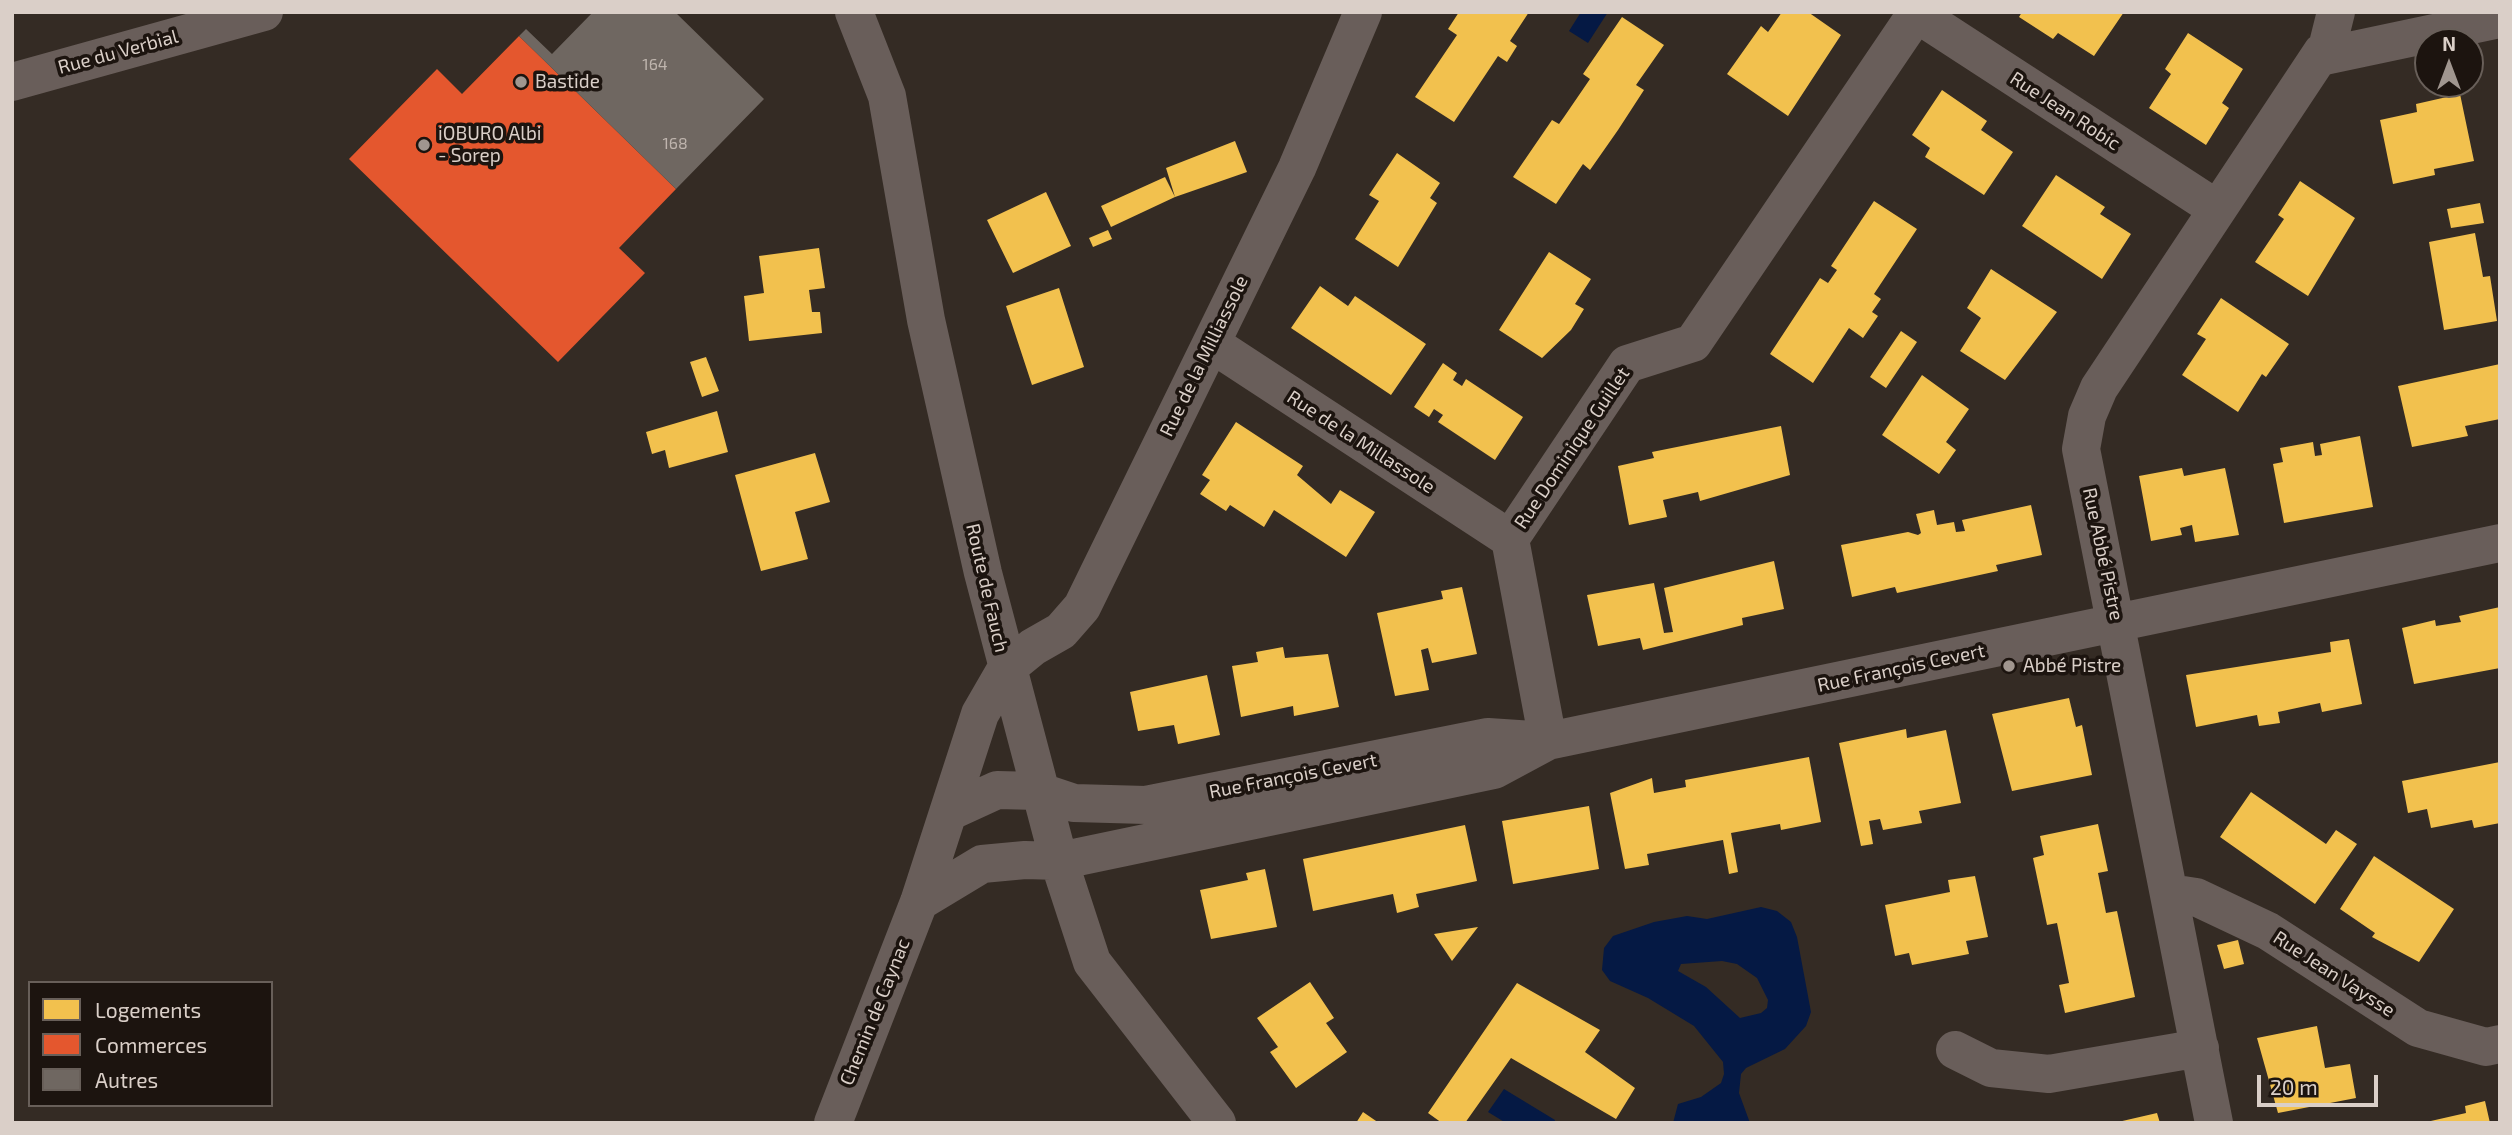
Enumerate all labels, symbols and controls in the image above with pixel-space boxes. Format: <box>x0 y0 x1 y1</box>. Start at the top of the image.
street label: Rue du Verbial <box>56 25 180 79</box>
north arrow <box>2414 28 2484 98</box>
text: N <box>2442 32 2456 55</box>
house number: 164 <box>642 55 668 75</box>
street label: Rue Jean Robic <box>2006 67 2124 155</box>
place label: Bastide <box>535 71 600 93</box>
marker: Bastide <box>513 74 529 90</box>
place label: iOBURO Albi - Sorep <box>438 123 542 167</box>
house number: 168 <box>662 134 688 154</box>
marker: iOBURO Albi - Sorep <box>416 137 432 153</box>
street label: Rue de la Milliassole <box>1155 272 1253 440</box>
street label: Rue Dominique Guillet <box>1509 363 1635 533</box>
street label: Rue de la Millassole <box>1283 386 1439 498</box>
street label: Rue Abbé Pistre <box>2078 485 2128 623</box>
street label: Route de Fauch <box>961 521 1013 655</box>
street label: Rue François Cevert <box>1815 639 1987 697</box>
place label: Abbé Pistre <box>2023 655 2121 677</box>
marker: Abbé Pistre <box>2001 658 2017 674</box>
street label: Rue François Cevert <box>1207 749 1379 803</box>
street label: Rue Jean Vaysse <box>2269 926 2399 1022</box>
street label: Chemin de Caynac <box>835 935 915 1089</box>
legend <box>28 981 273 1107</box>
text: Logements <box>95 997 201 1022</box>
text: Commerces <box>95 1032 207 1057</box>
scale bar <box>2260 1062 2381 1106</box>
text: Autres <box>95 1067 158 1092</box>
text: 20 m <box>2270 1074 2318 1099</box>

